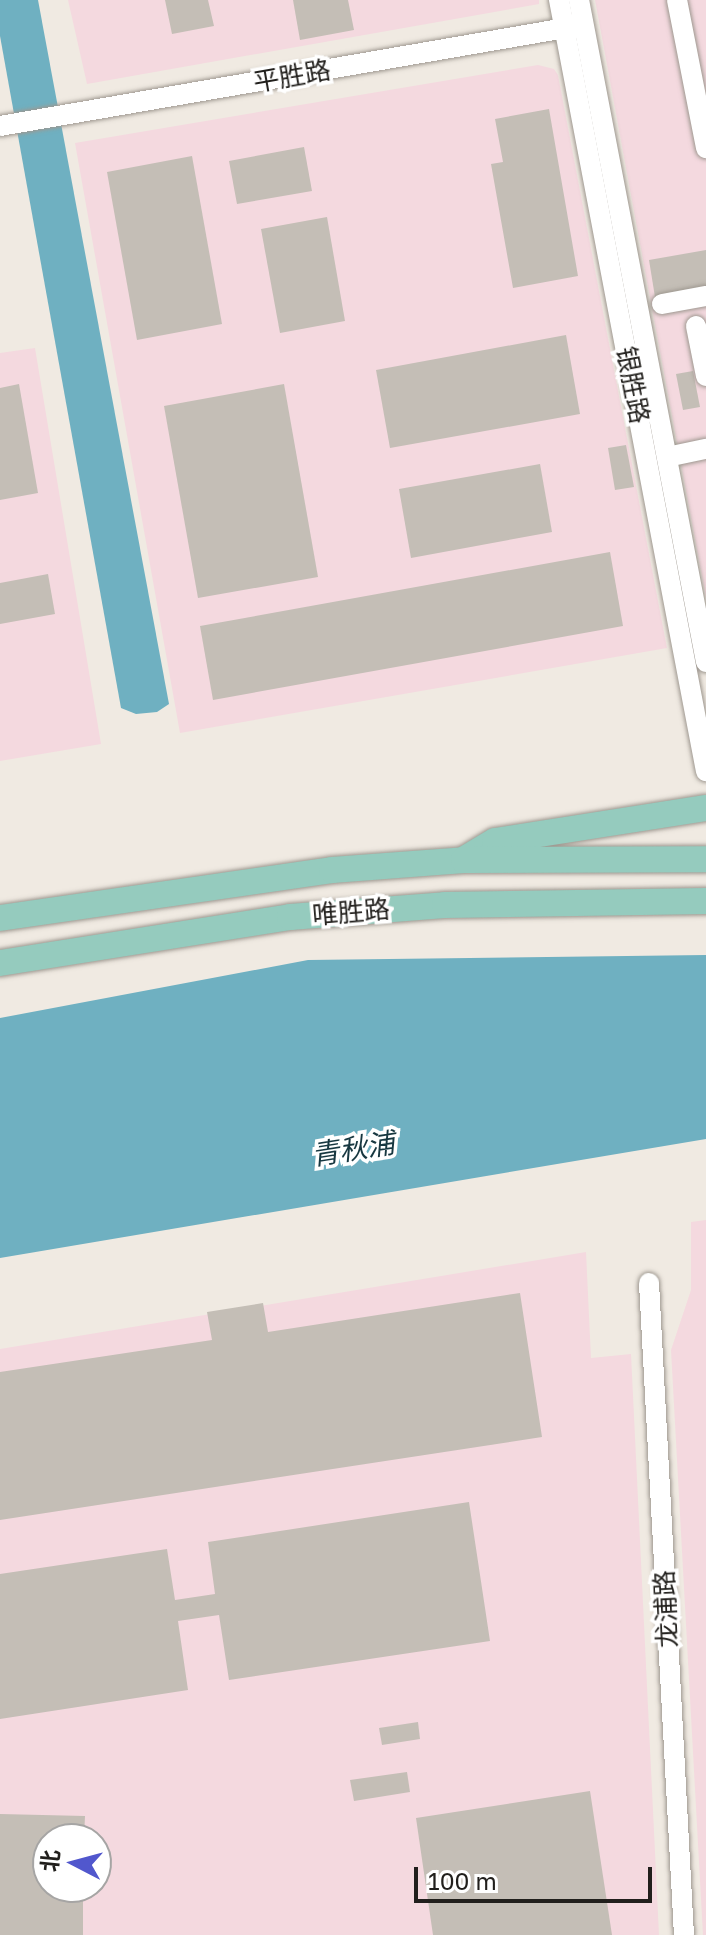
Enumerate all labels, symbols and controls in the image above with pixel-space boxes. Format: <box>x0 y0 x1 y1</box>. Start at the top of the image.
street label: 平胜路 <box>251 54 333 98</box>
street label: 银胜路 <box>610 344 656 426</box>
street label: 唯胜路 <box>311 893 391 931</box>
water label: 青秋浦 <box>309 1126 397 1172</box>
street label: 龙浦路 <box>648 1569 684 1649</box>
north arrow <box>32 1823 112 1903</box>
text: 北 <box>35 1848 64 1873</box>
scale bar <box>418 1851 656 1901</box>
text: 100 m <box>428 1866 497 1895</box>

